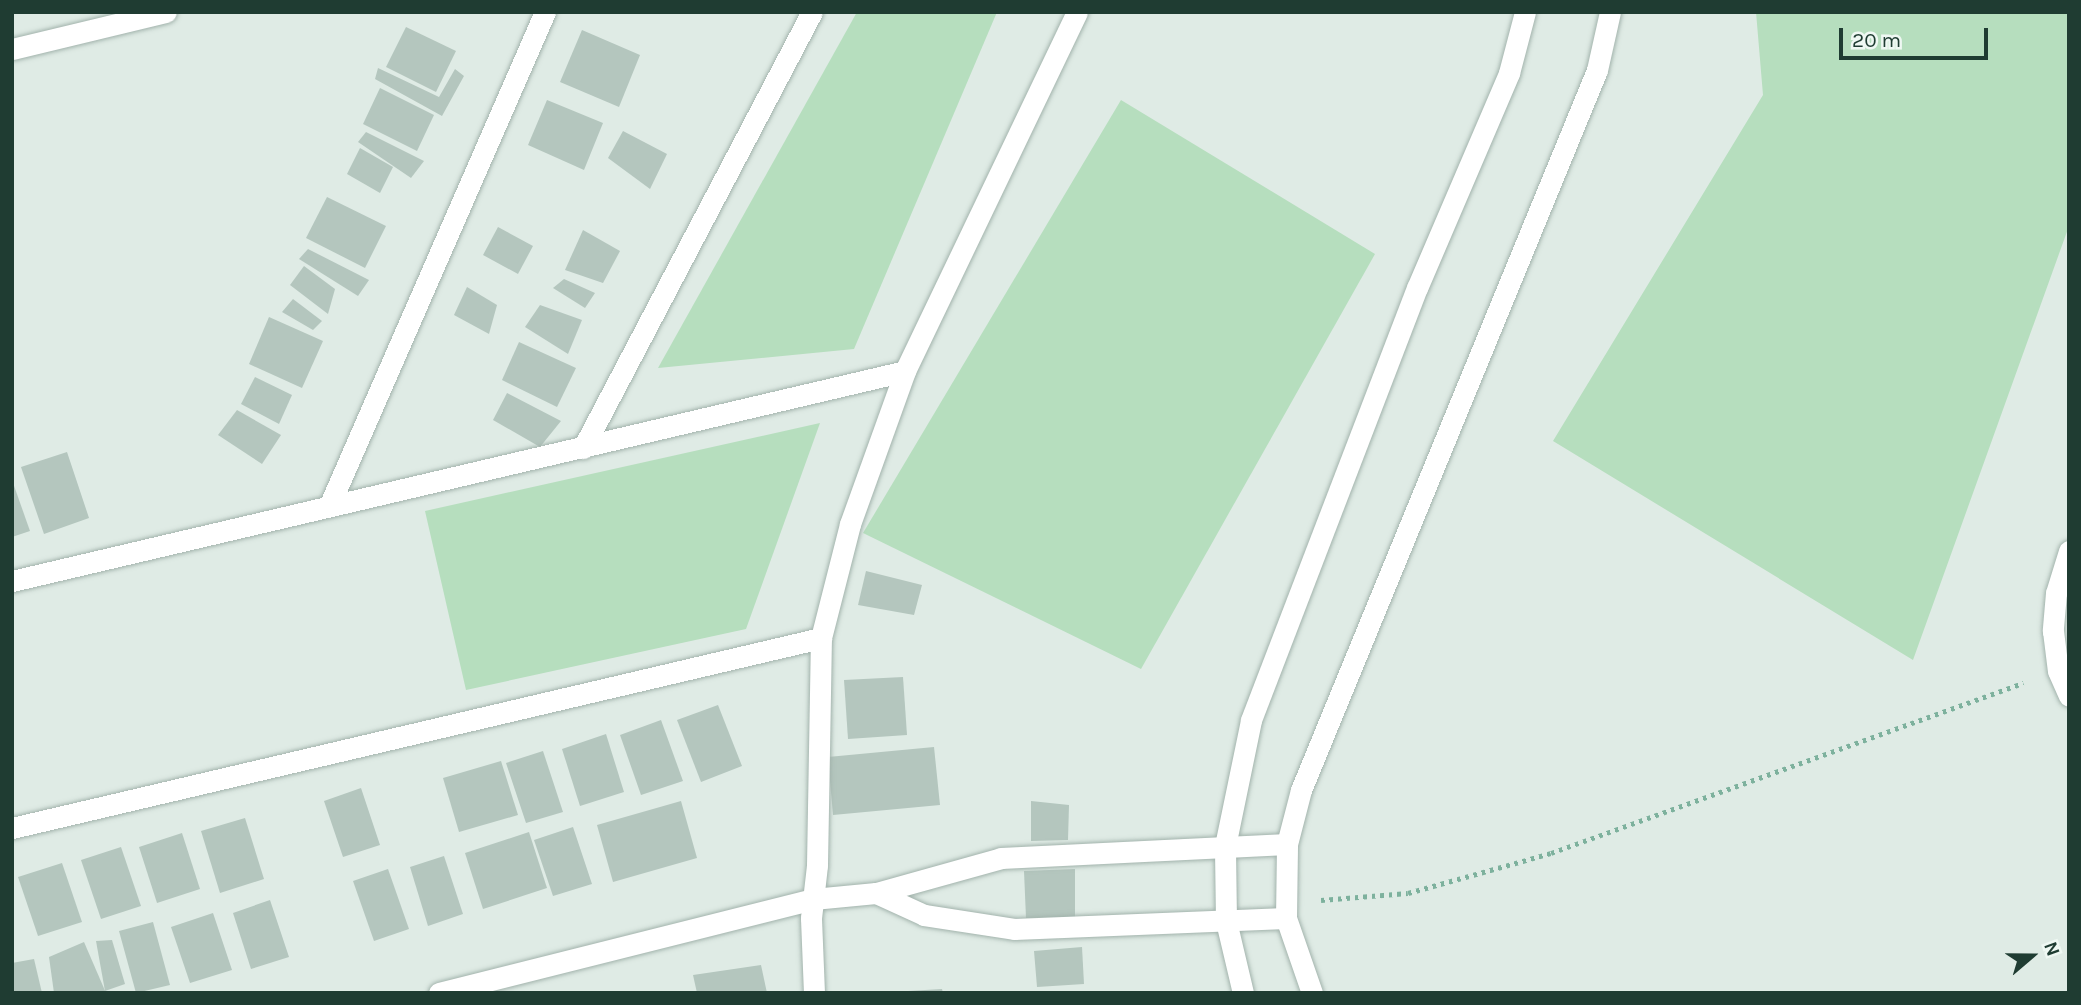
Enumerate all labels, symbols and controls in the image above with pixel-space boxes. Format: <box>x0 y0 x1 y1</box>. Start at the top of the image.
scale bar <box>1843 14 1992 58</box>
text: 20 m <box>1852 28 1901 52</box>
north arrow <box>1997 921 2067 991</box>
text: N <box>2039 939 2064 959</box>

